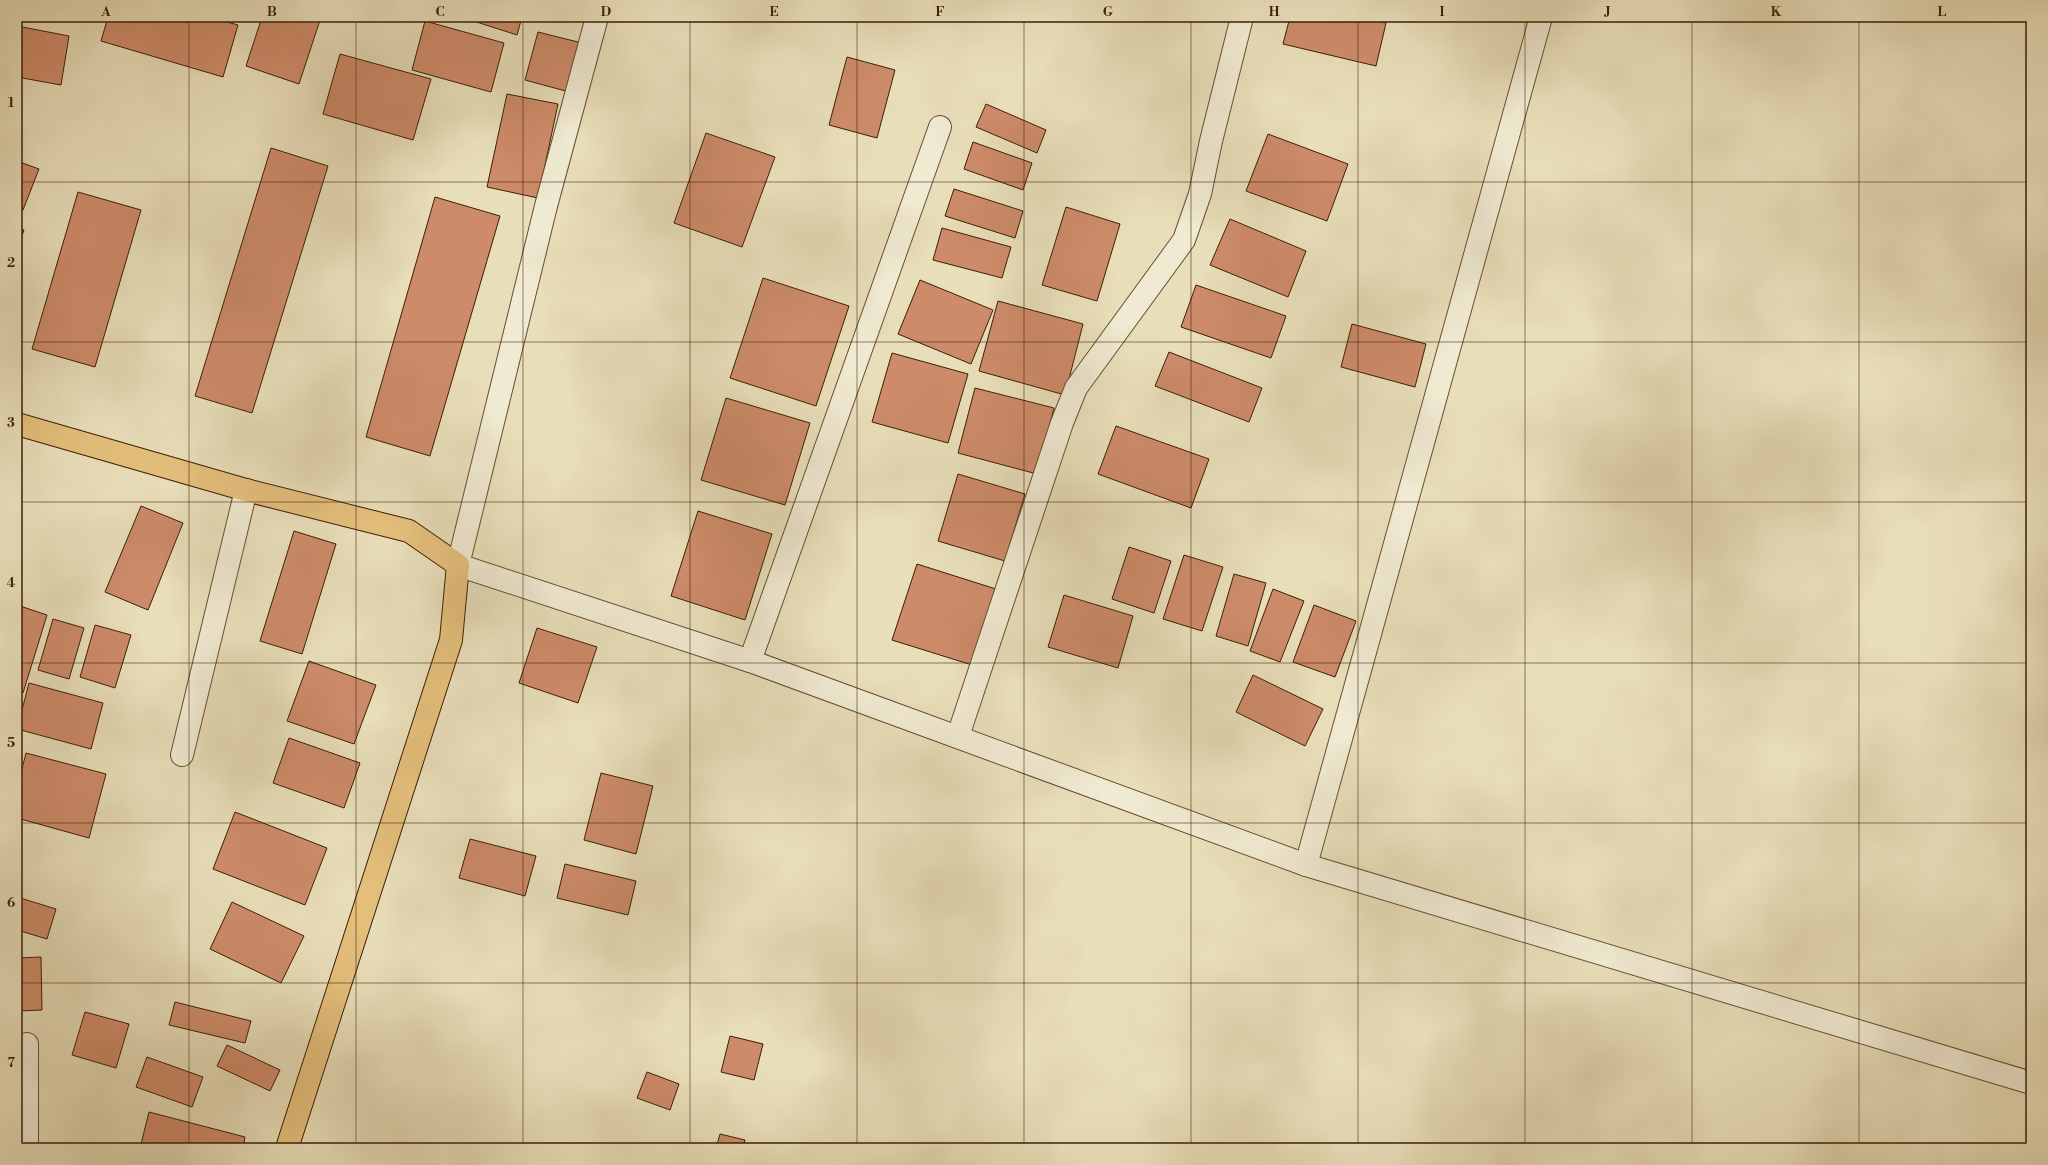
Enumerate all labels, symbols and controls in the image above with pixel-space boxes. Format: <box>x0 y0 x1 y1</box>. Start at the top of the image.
text: A <box>100 4 111 20</box>
text: B <box>267 4 277 20</box>
text: C <box>435 4 445 20</box>
text: D <box>601 4 611 20</box>
text: E <box>769 4 779 20</box>
text: F <box>935 4 945 20</box>
text: G <box>1103 4 1114 20</box>
text: H <box>1269 4 1280 20</box>
text: I <box>1439 4 1445 20</box>
text: J <box>1603 4 1611 20</box>
text: K <box>1771 4 1782 20</box>
text: L <box>1938 4 1947 20</box>
text: 1 <box>8 95 15 111</box>
text: 2 <box>7 255 15 271</box>
text: 3 <box>7 415 15 431</box>
text: 4 <box>7 575 16 591</box>
text: 5 <box>7 735 15 751</box>
text: 6 <box>7 895 15 911</box>
text: 7 <box>7 1055 15 1071</box>

